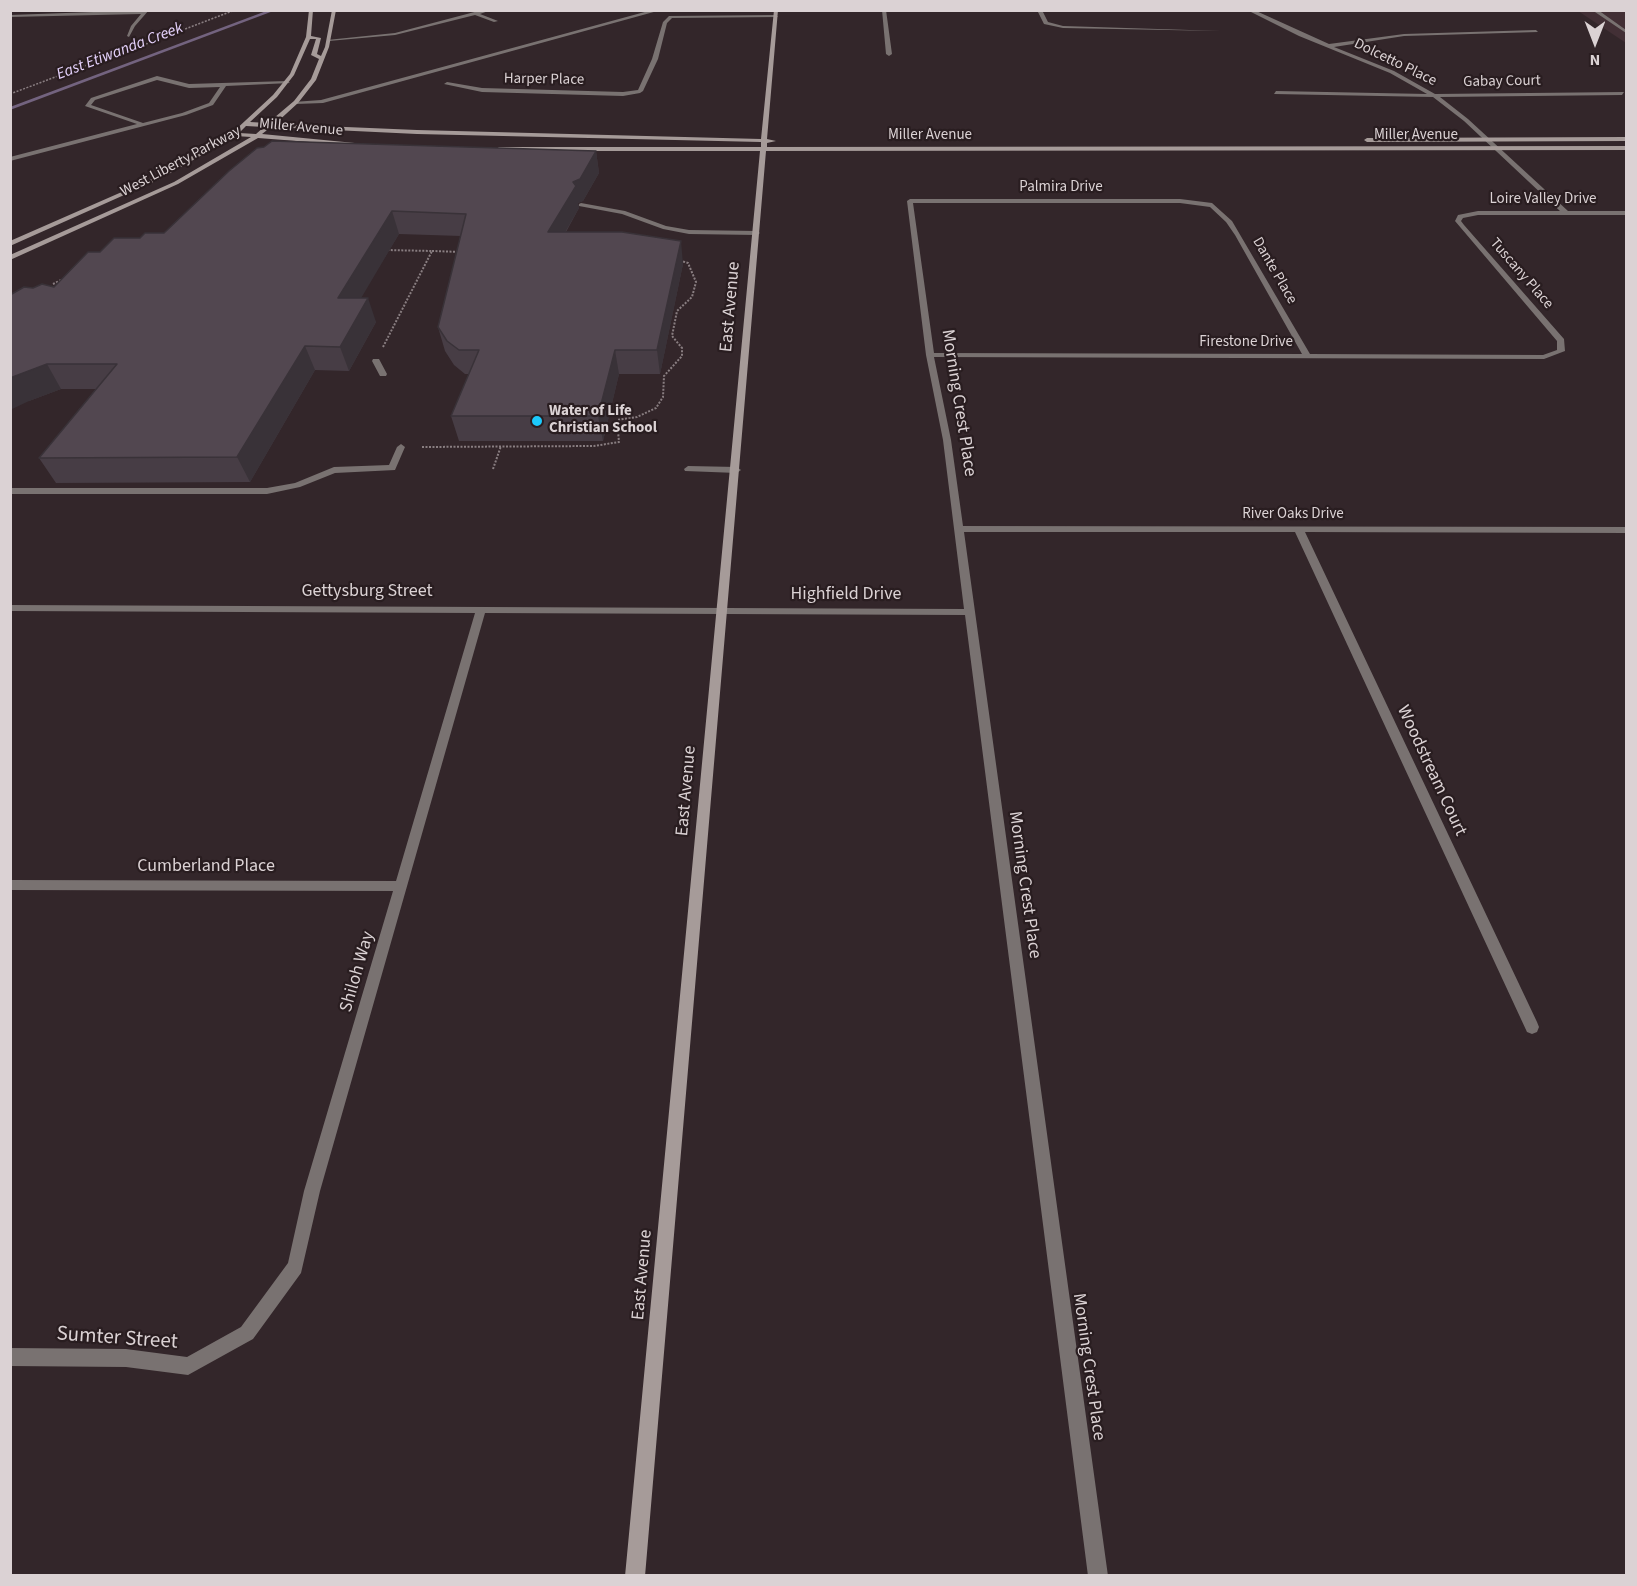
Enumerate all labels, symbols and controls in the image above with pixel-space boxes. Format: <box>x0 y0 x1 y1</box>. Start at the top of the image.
north arrow <box>1565 12 1625 72</box>
water label: East Etiwanda Creek <box>54 19 186 85</box>
street label: Dolcetto Place <box>1351 35 1439 91</box>
text: N <box>1590 49 1600 71</box>
street label: Harper Place <box>504 70 584 90</box>
street label: Gabay Court <box>1463 72 1541 92</box>
street label: Miller Avenue <box>258 115 344 141</box>
street label: West Liberty Parkway <box>118 123 244 201</box>
street label: Miller Avenue <box>888 127 972 145</box>
street label: Miller Avenue <box>1374 127 1458 145</box>
street label: Palmira Drive <box>1019 179 1103 197</box>
street label: Loire Valley Drive <box>1489 191 1597 209</box>
street label: Dante Place <box>1248 234 1300 308</box>
street label: Tuscany Place <box>1485 235 1557 313</box>
street label: East Avenue <box>716 261 746 353</box>
street label: Morning Crest Place <box>936 328 980 478</box>
street label: Firestone Drive <box>1199 334 1293 352</box>
place label: Water of Life Christian School <box>549 403 657 438</box>
marker: Water of Life Christian School <box>530 414 544 428</box>
street label: River Oaks Drive <box>1242 506 1344 524</box>
street label: Gettysburg Street <box>301 581 433 603</box>
street label: Highfield Drive <box>791 584 901 606</box>
street label: Woodstream Court <box>1391 702 1471 840</box>
street label: East Avenue <box>672 745 702 837</box>
street label: Morning Crest Place <box>1003 810 1045 960</box>
street label: Cumberland Place <box>137 856 275 878</box>
street label: Shiloh Way <box>336 929 380 1015</box>
street label: East Avenue <box>628 1229 658 1321</box>
street label: Morning Crest Place <box>1067 1292 1109 1442</box>
street label: Sumter Street <box>56 1322 178 1356</box>

